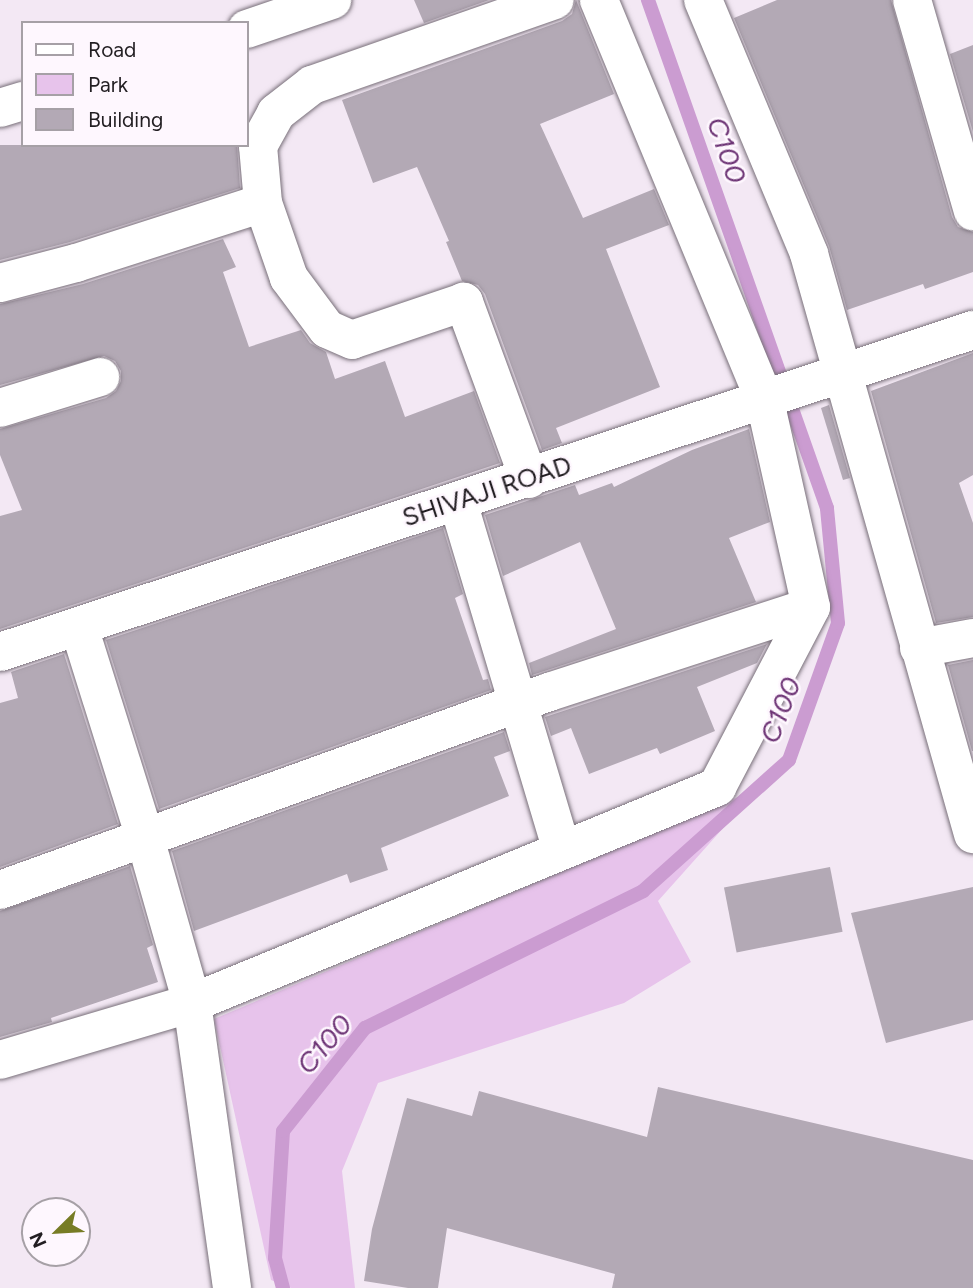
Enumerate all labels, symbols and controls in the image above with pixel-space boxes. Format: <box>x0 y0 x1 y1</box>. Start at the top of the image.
legend <box>21 21 248 147</box>
text: Road <box>88 37 136 62</box>
text: Park <box>88 72 128 97</box>
text: Building <box>88 107 163 132</box>
water label: C100 <box>700 113 754 187</box>
street label: SHIVAJI ROAD <box>399 450 575 534</box>
water label: C100 <box>752 672 808 748</box>
water label: C100 <box>289 1007 359 1081</box>
north arrow <box>21 1197 91 1267</box>
text: N <box>25 1229 52 1251</box>

